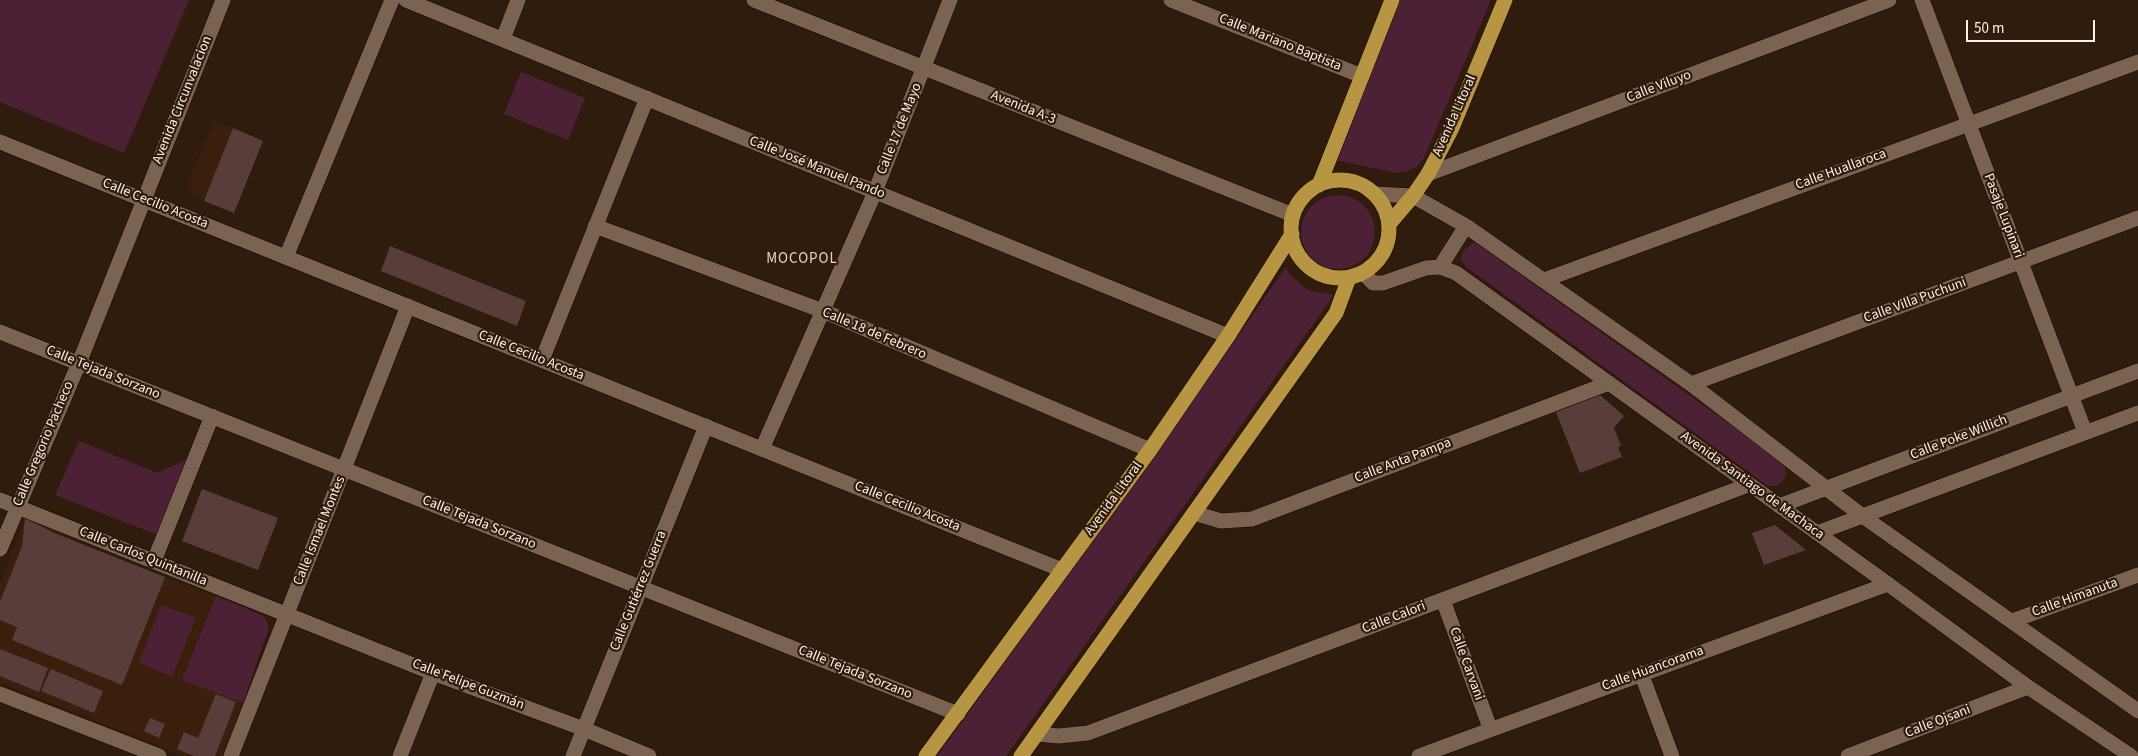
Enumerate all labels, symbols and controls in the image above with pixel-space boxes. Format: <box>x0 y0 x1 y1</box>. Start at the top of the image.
scale bar <box>1968 10 2097 42</box>
street label: Calle Mariano Baptista <box>1216 11 1344 75</box>
text: 50 m <box>1974 18 2004 39</box>
street label: Avenida Circunvalacion <box>150 34 216 166</box>
street label: Calle Viluyo <box>1624 67 1694 107</box>
street label: Avenida Litoral <box>1430 73 1480 159</box>
street label: Calle 17 de Mayo <box>874 81 926 177</box>
street label: Avenida A-3 <box>988 87 1058 129</box>
street label: Calle José Manuel Pando <box>747 133 887 203</box>
street label: Calle Huallaroca <box>1793 146 1889 194</box>
street label: Pasaje Lupinari <box>1979 171 2027 261</box>
street label: Calle Cecilio Acosta <box>100 175 210 233</box>
district label: MOCOPOL <box>765 251 839 269</box>
street label: Calle Villa Puchuni <box>1861 275 1969 327</box>
street label: Calle 18 de Febrero <box>819 304 929 364</box>
street label: Calle Cecilio Acosta <box>476 327 586 385</box>
street label: Calle Tejada Sorzano <box>44 342 162 404</box>
street label: Calle Gregorio Pacheco <box>10 379 78 509</box>
street label: Calle Poke Willich <box>1908 412 2010 464</box>
street label: Avenida Santiago de Machaca <box>1677 428 1827 544</box>
street label: Calle Anta Pampa <box>1352 435 1454 487</box>
street label: Avenida Litoral <box>1082 459 1146 539</box>
street label: Calle Ismael Montes <box>290 474 350 588</box>
street label: Calle Cecilio Acosta <box>852 478 962 536</box>
street label: Calle Tejada Sorzano <box>420 492 538 554</box>
street label: Calle Carlos Quintanilla <box>77 524 209 590</box>
street label: Calle Gutiérrez Guerra <box>607 528 671 654</box>
street label: Calle Himanuta <box>2030 575 2120 621</box>
street label: Calle Calori <box>1360 598 1428 638</box>
street label: Calle Carvani <box>1445 625 1487 703</box>
street label: Calle Tejada Sorzano <box>796 642 914 704</box>
street label: Calle Huancorama <box>1600 643 1706 695</box>
street label: Calle Felipe Guzmán <box>410 656 526 714</box>
street label: Calle Ojsani <box>1903 702 1973 742</box>

